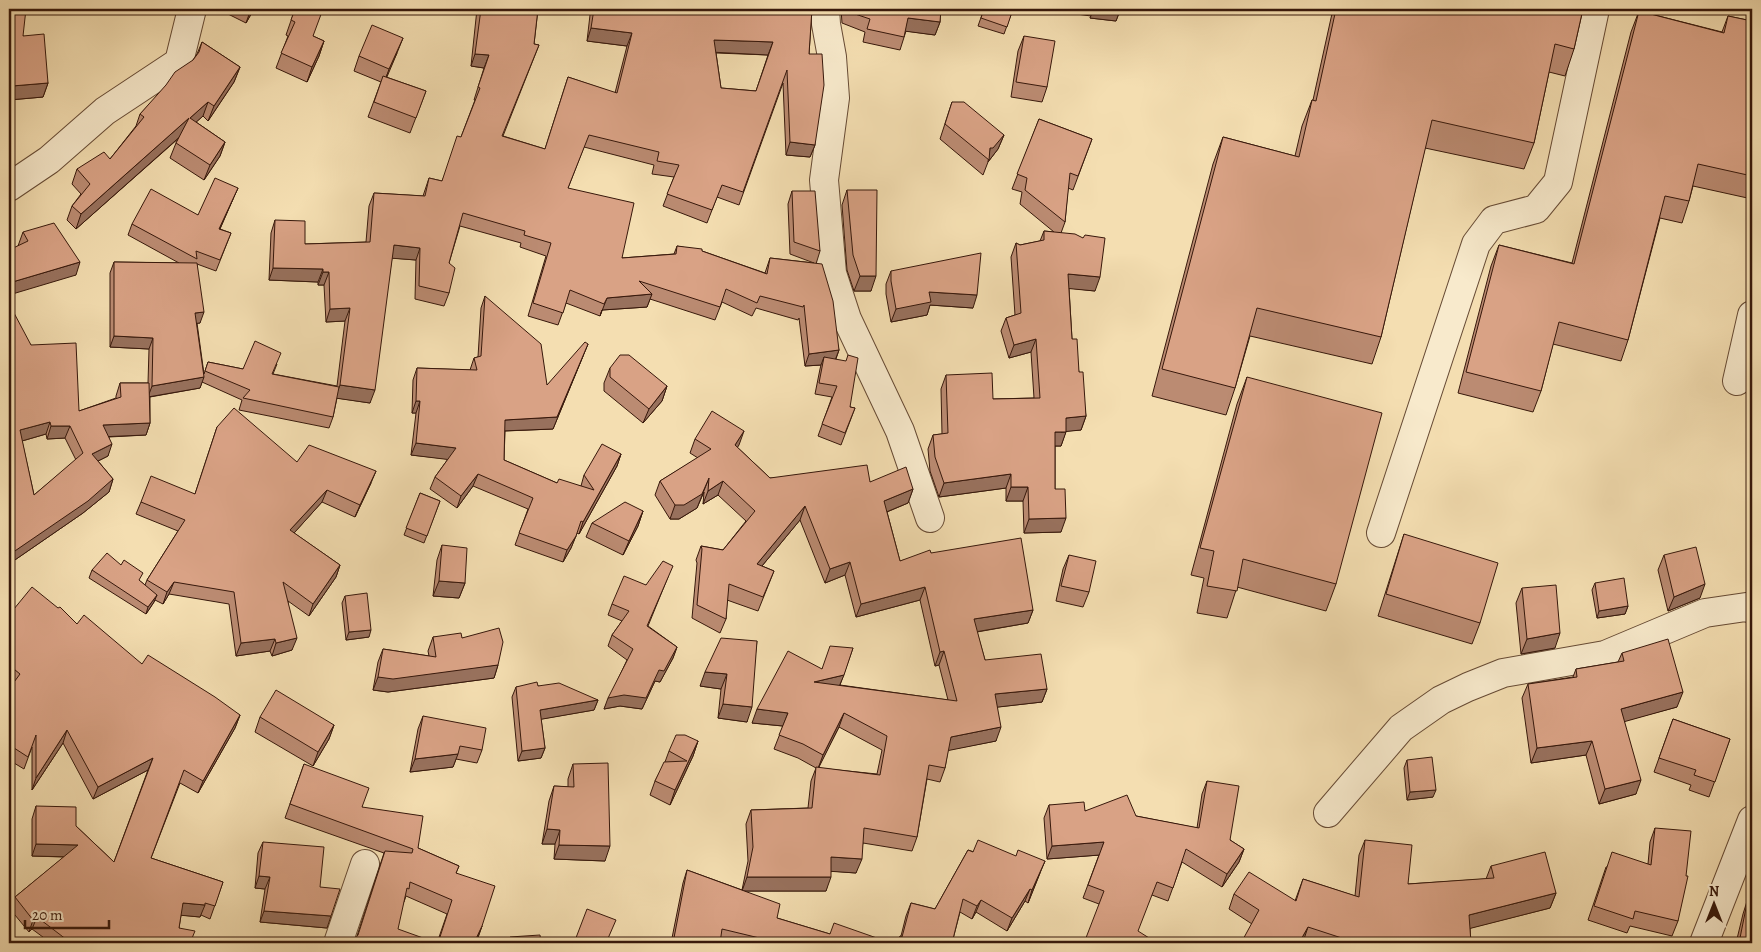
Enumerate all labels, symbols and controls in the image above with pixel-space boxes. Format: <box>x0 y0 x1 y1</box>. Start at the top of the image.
north arrow <box>1688 880 1738 930</box>
text: N <box>1709 882 1719 901</box>
scale bar <box>25 897 109 929</box>
text: 20 m <box>32 905 63 925</box>

